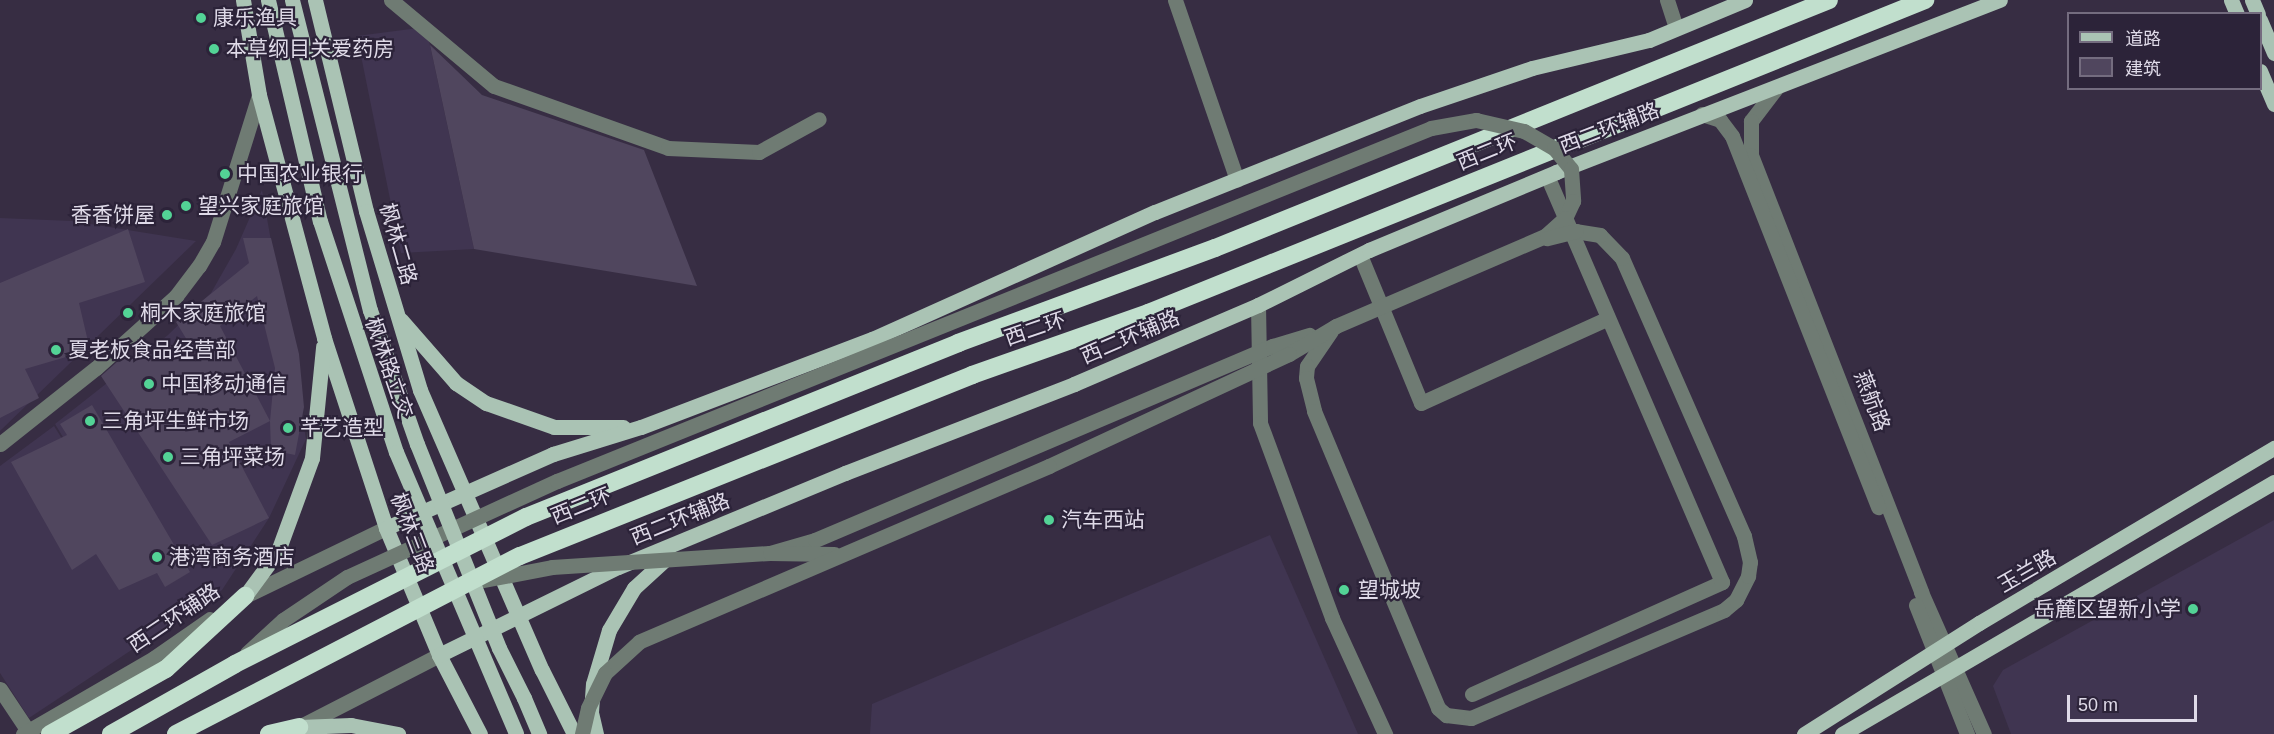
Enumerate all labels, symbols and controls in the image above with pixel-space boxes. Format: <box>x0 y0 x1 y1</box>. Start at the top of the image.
place label: 康乐渔具 <box>213 5 297 31</box>
marker: 康乐渔具 <box>194 11 208 25</box>
legend <box>2067 12 2262 90</box>
text: 道路 <box>2125 29 2161 49</box>
place label: 本草纲目关爱药房 <box>226 36 394 62</box>
marker: 本草纲目关爱药房 <box>207 42 221 56</box>
text: 建筑 <box>2125 59 2161 79</box>
street label: 西二环辅路 <box>1555 97 1663 159</box>
street label: 西二环 <box>1453 129 1521 175</box>
place label: 中国农业银行 <box>237 161 363 187</box>
marker: 中国农业银行 <box>218 167 232 181</box>
place label: 望兴家庭旅馆 <box>198 193 324 219</box>
marker: 望兴家庭旅馆 <box>179 199 193 213</box>
street label: 枫林二路 <box>374 200 422 288</box>
place label: 香香饼屋 <box>71 202 155 228</box>
marker: 香香饼屋 <box>160 208 174 222</box>
place label: 桐木家庭旅馆 <box>140 300 266 326</box>
street label: 西二环辅路 <box>1077 305 1183 369</box>
marker: 桐木家庭旅馆 <box>121 306 135 320</box>
street label: 西二环 <box>1001 307 1069 351</box>
street label: 枫林路立交 <box>360 314 418 422</box>
place label: 夏老板食品经营部 <box>68 337 236 363</box>
marker: 夏老板食品经营部 <box>49 343 63 357</box>
street label: 燕航路 <box>1849 367 1895 435</box>
place label: 中国移动通信 <box>161 371 287 397</box>
marker: 中国移动通信 <box>142 377 156 391</box>
place label: 三角坪生鲜市场 <box>102 408 249 434</box>
marker: 三角坪生鲜市场 <box>83 414 97 428</box>
place label: 芊艺造型 <box>300 415 384 441</box>
marker: 芊艺造型 <box>281 421 295 435</box>
place label: 三角坪菜场 <box>180 444 285 470</box>
marker: 三角坪菜场 <box>161 450 175 464</box>
street label: 西二环 <box>547 483 615 529</box>
street label: 西二环辅路 <box>627 488 733 550</box>
street label: 枫林三路 <box>385 489 439 577</box>
place label: 汽车西站 <box>1061 507 1145 533</box>
marker: 汽车西站 <box>1042 513 1056 527</box>
place label: 港湾商务酒店 <box>169 544 295 570</box>
street label: 玉兰路 <box>1993 544 2061 598</box>
marker: 港湾商务酒店 <box>150 550 164 564</box>
place label: 望城坡 <box>1358 577 1421 603</box>
street label: 西二环辅路 <box>123 578 225 658</box>
marker: 望城坡 <box>1335 581 1353 599</box>
place label: 岳麓区望新小学 <box>2034 596 2181 622</box>
marker: 岳麓区望新小学 <box>2186 602 2200 616</box>
scale bar <box>2070 683 2200 721</box>
text: 50 m <box>2078 695 2118 715</box>

